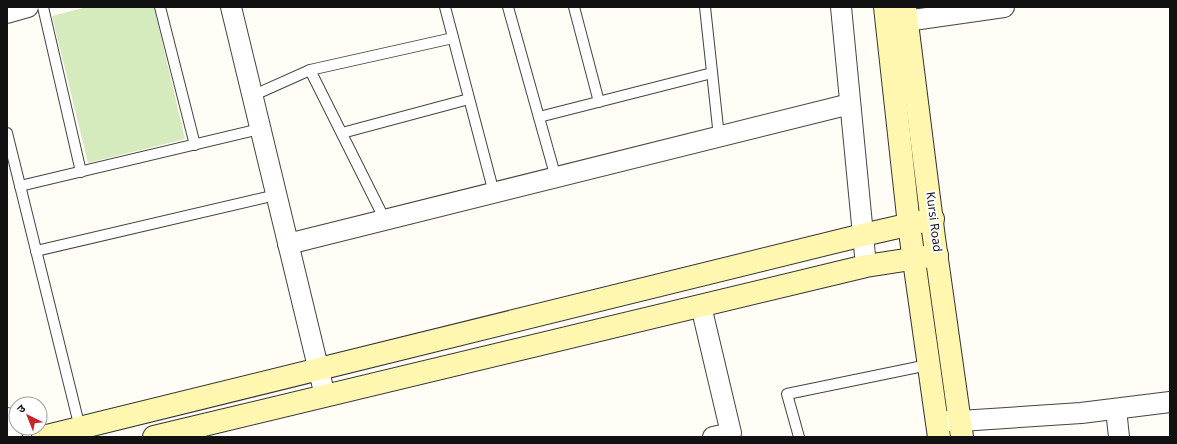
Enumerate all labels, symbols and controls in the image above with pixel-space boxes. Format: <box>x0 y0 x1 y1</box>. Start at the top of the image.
street label: Kursi Road <box>921 191 945 253</box>
north arrow <box>8 396 48 436</box>
text: उ <box>15 402 29 417</box>

